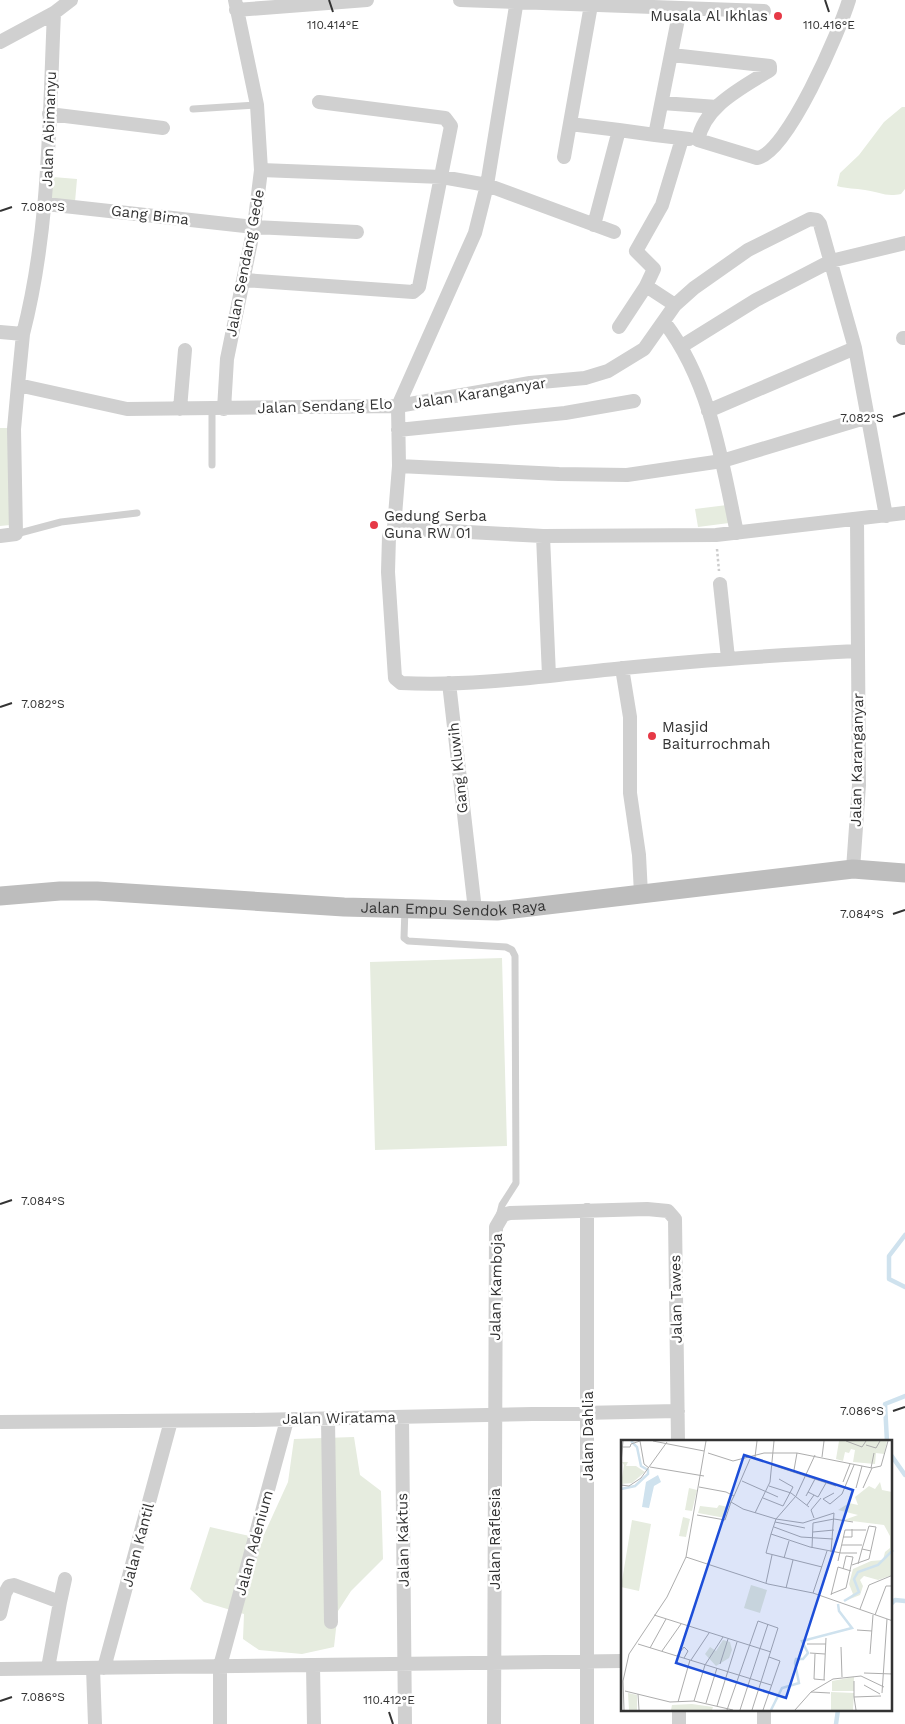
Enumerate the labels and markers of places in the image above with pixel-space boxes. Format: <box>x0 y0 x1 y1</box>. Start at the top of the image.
place label: Musala Al Ikhlas <box>650 7 768 25</box>
marker: Musala Al Ikhlas <box>772 10 784 22</box>
place label: Gedung Serba Guna RW 01 <box>384 507 487 542</box>
marker: Gedung Serba Guna RW 01 <box>368 519 380 531</box>
place label: Masjid Baiturrochmah <box>662 718 771 753</box>
marker: Masjid Baiturrochmah <box>646 730 658 742</box>

